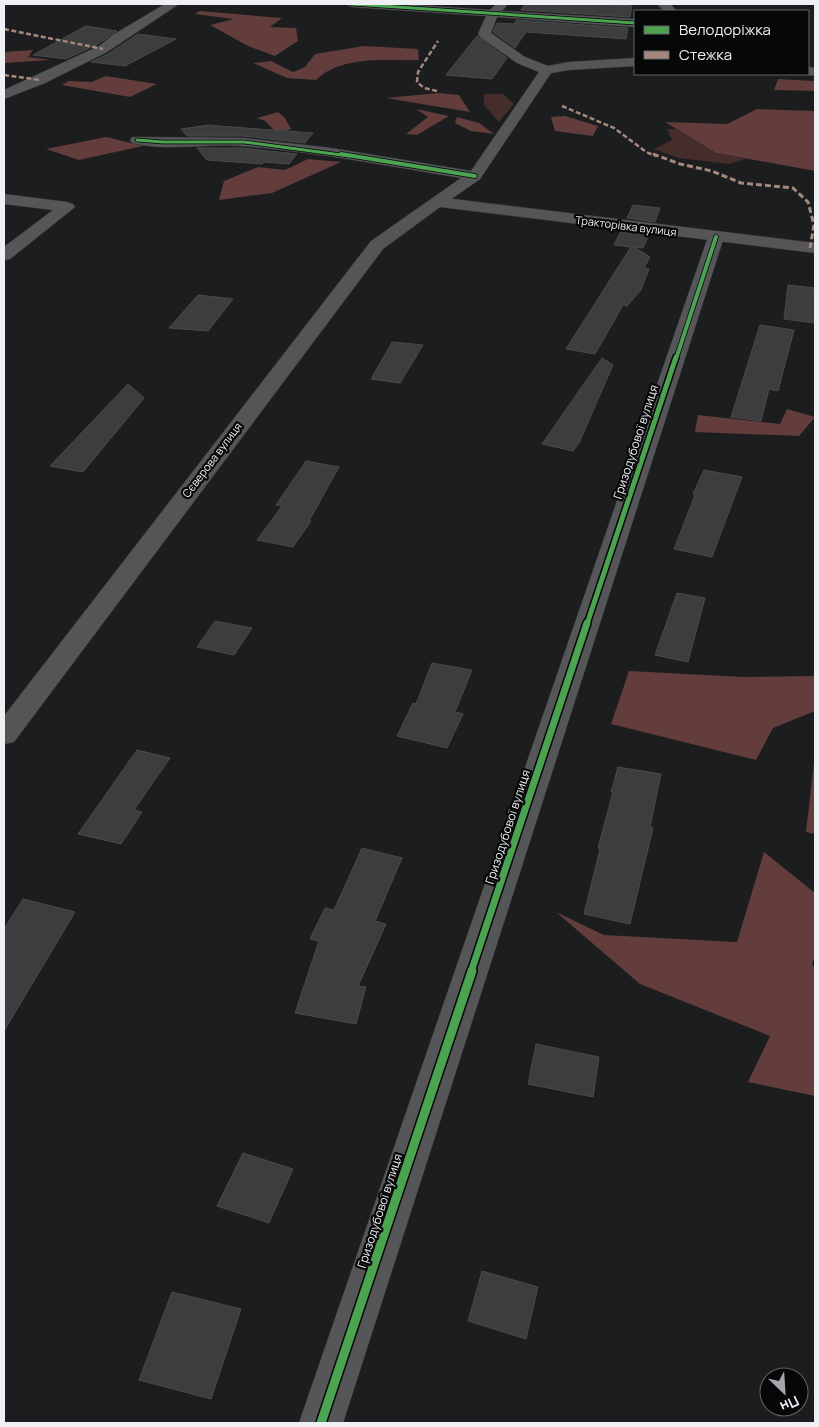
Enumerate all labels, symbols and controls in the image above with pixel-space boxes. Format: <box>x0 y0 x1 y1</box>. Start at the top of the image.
legend <box>634 10 809 75</box>
text: Велодоріжка <box>679 19 771 40</box>
text: Стежка <box>679 44 732 65</box>
street label: Тракторівка вулиця <box>575 212 677 239</box>
street label: Гризодубової вулиця <box>609 382 662 501</box>
street label: Сєверова вулиця <box>178 419 245 500</box>
street label: Гризодубової вулиця <box>481 767 534 886</box>
street label: Гризодубової вулиця <box>353 1151 406 1270</box>
north arrow <box>759 1367 809 1417</box>
text: Пн <box>777 1392 802 1417</box>

